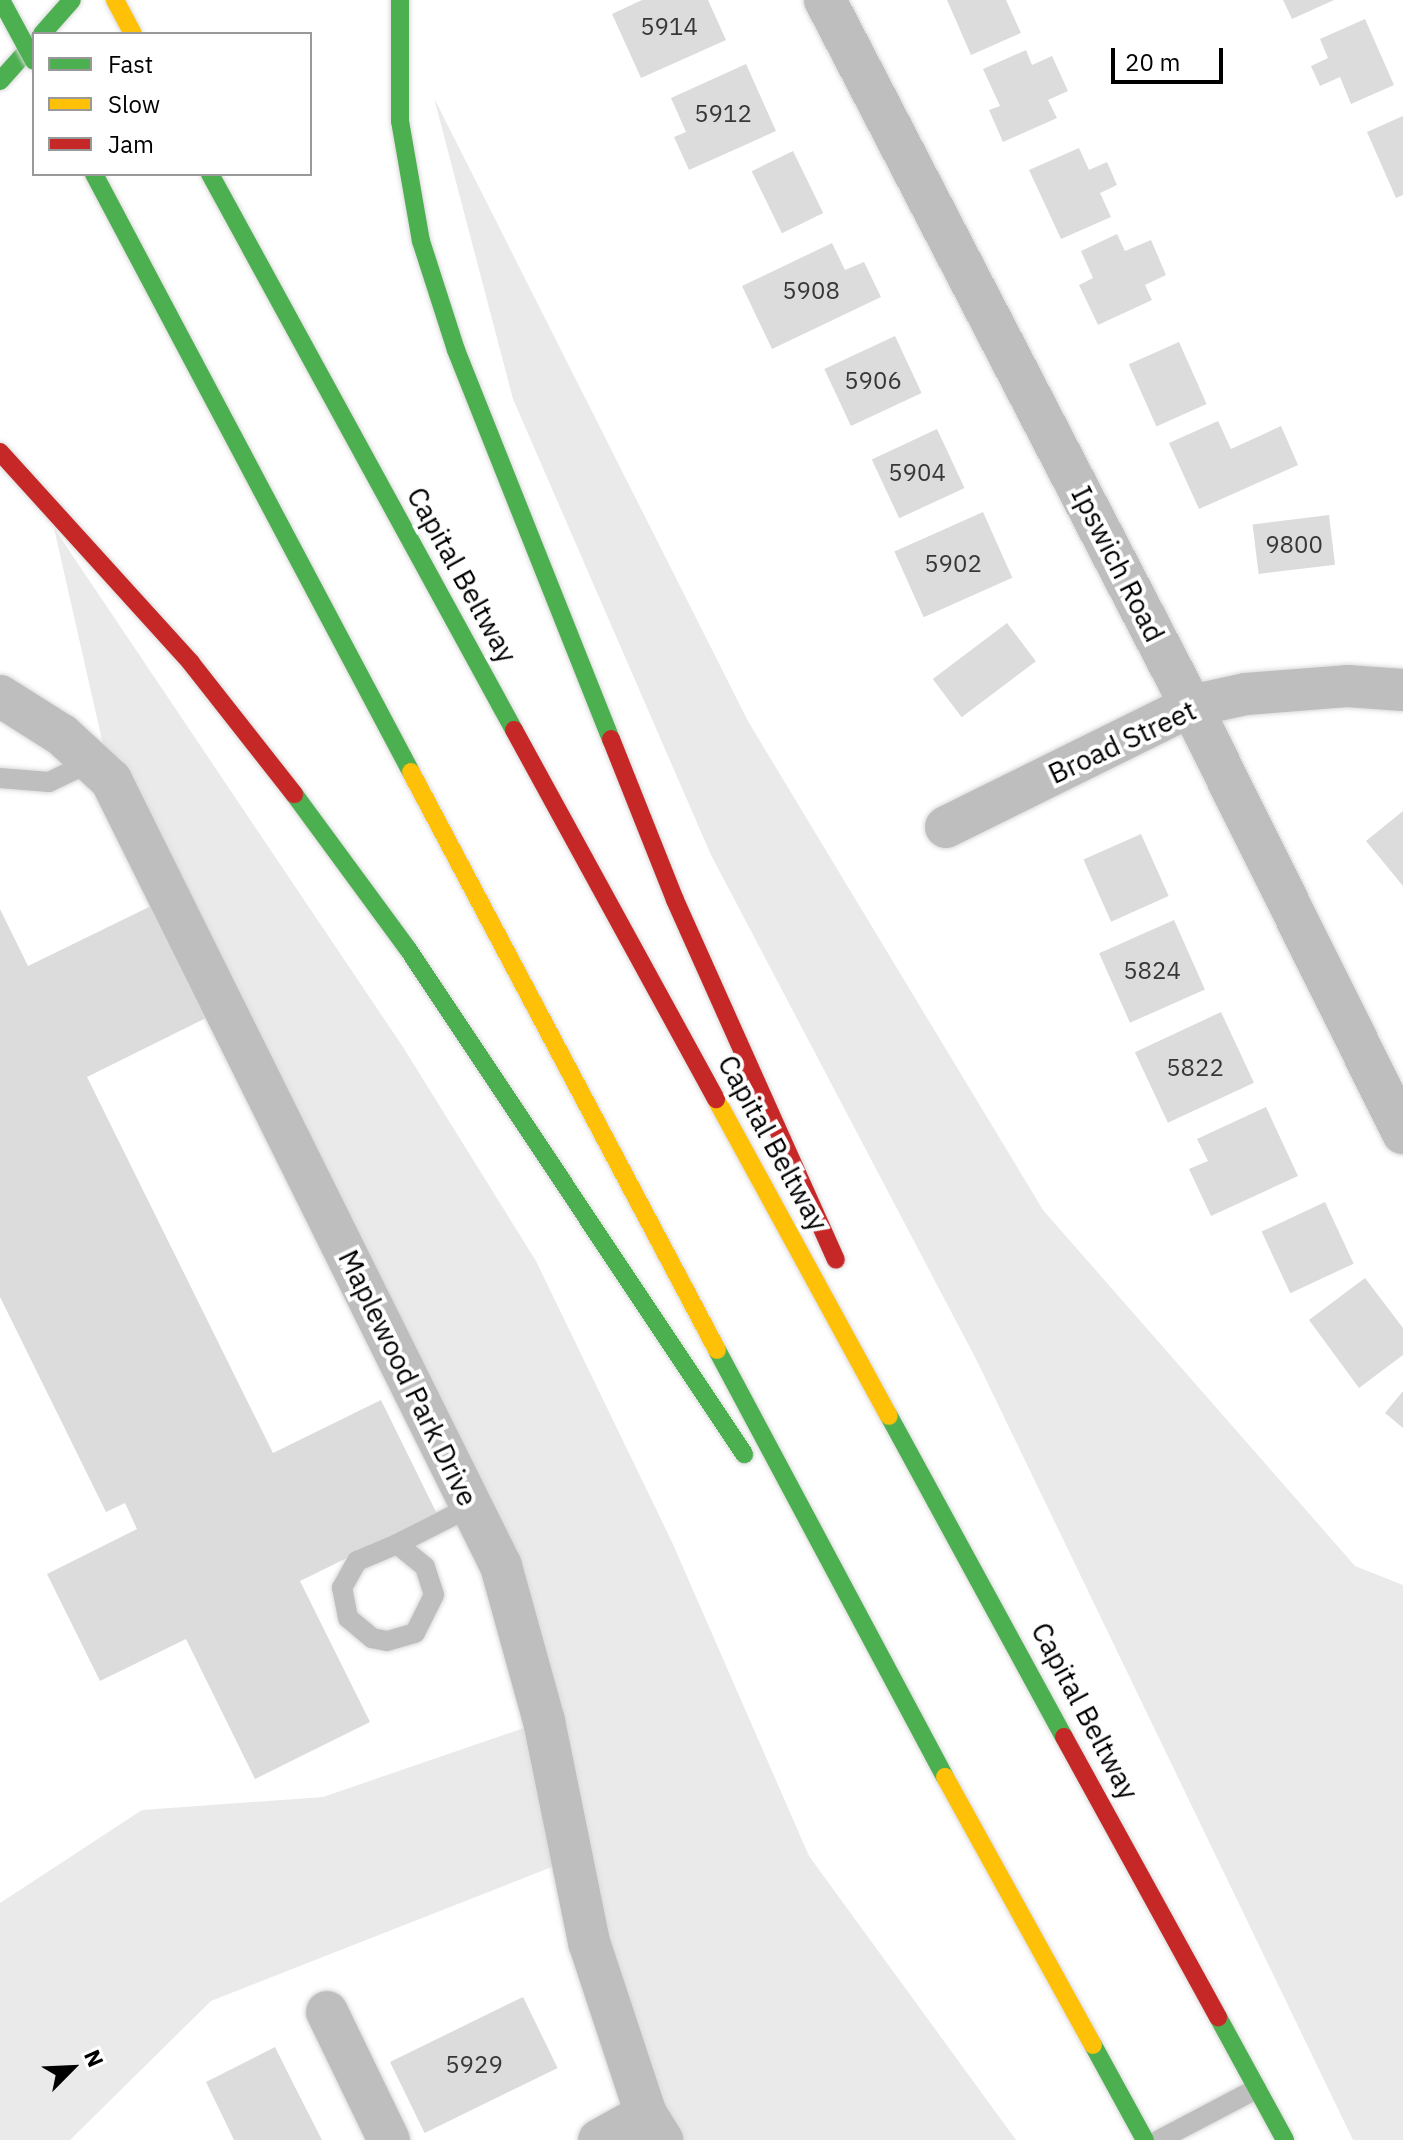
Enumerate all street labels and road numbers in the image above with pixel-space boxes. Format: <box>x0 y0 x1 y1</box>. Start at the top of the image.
street label: Capital Beltway <box>400 481 524 669</box>
street label: Ipswich Road <box>1064 481 1172 647</box>
street label: Broad Street <box>1043 693 1201 791</box>
street label: Capital Beltway <box>711 1049 835 1237</box>
street label: Maplewood Park Drive <box>331 1245 485 1511</box>
street label: Capital Beltway <box>1024 1617 1146 1805</box>

